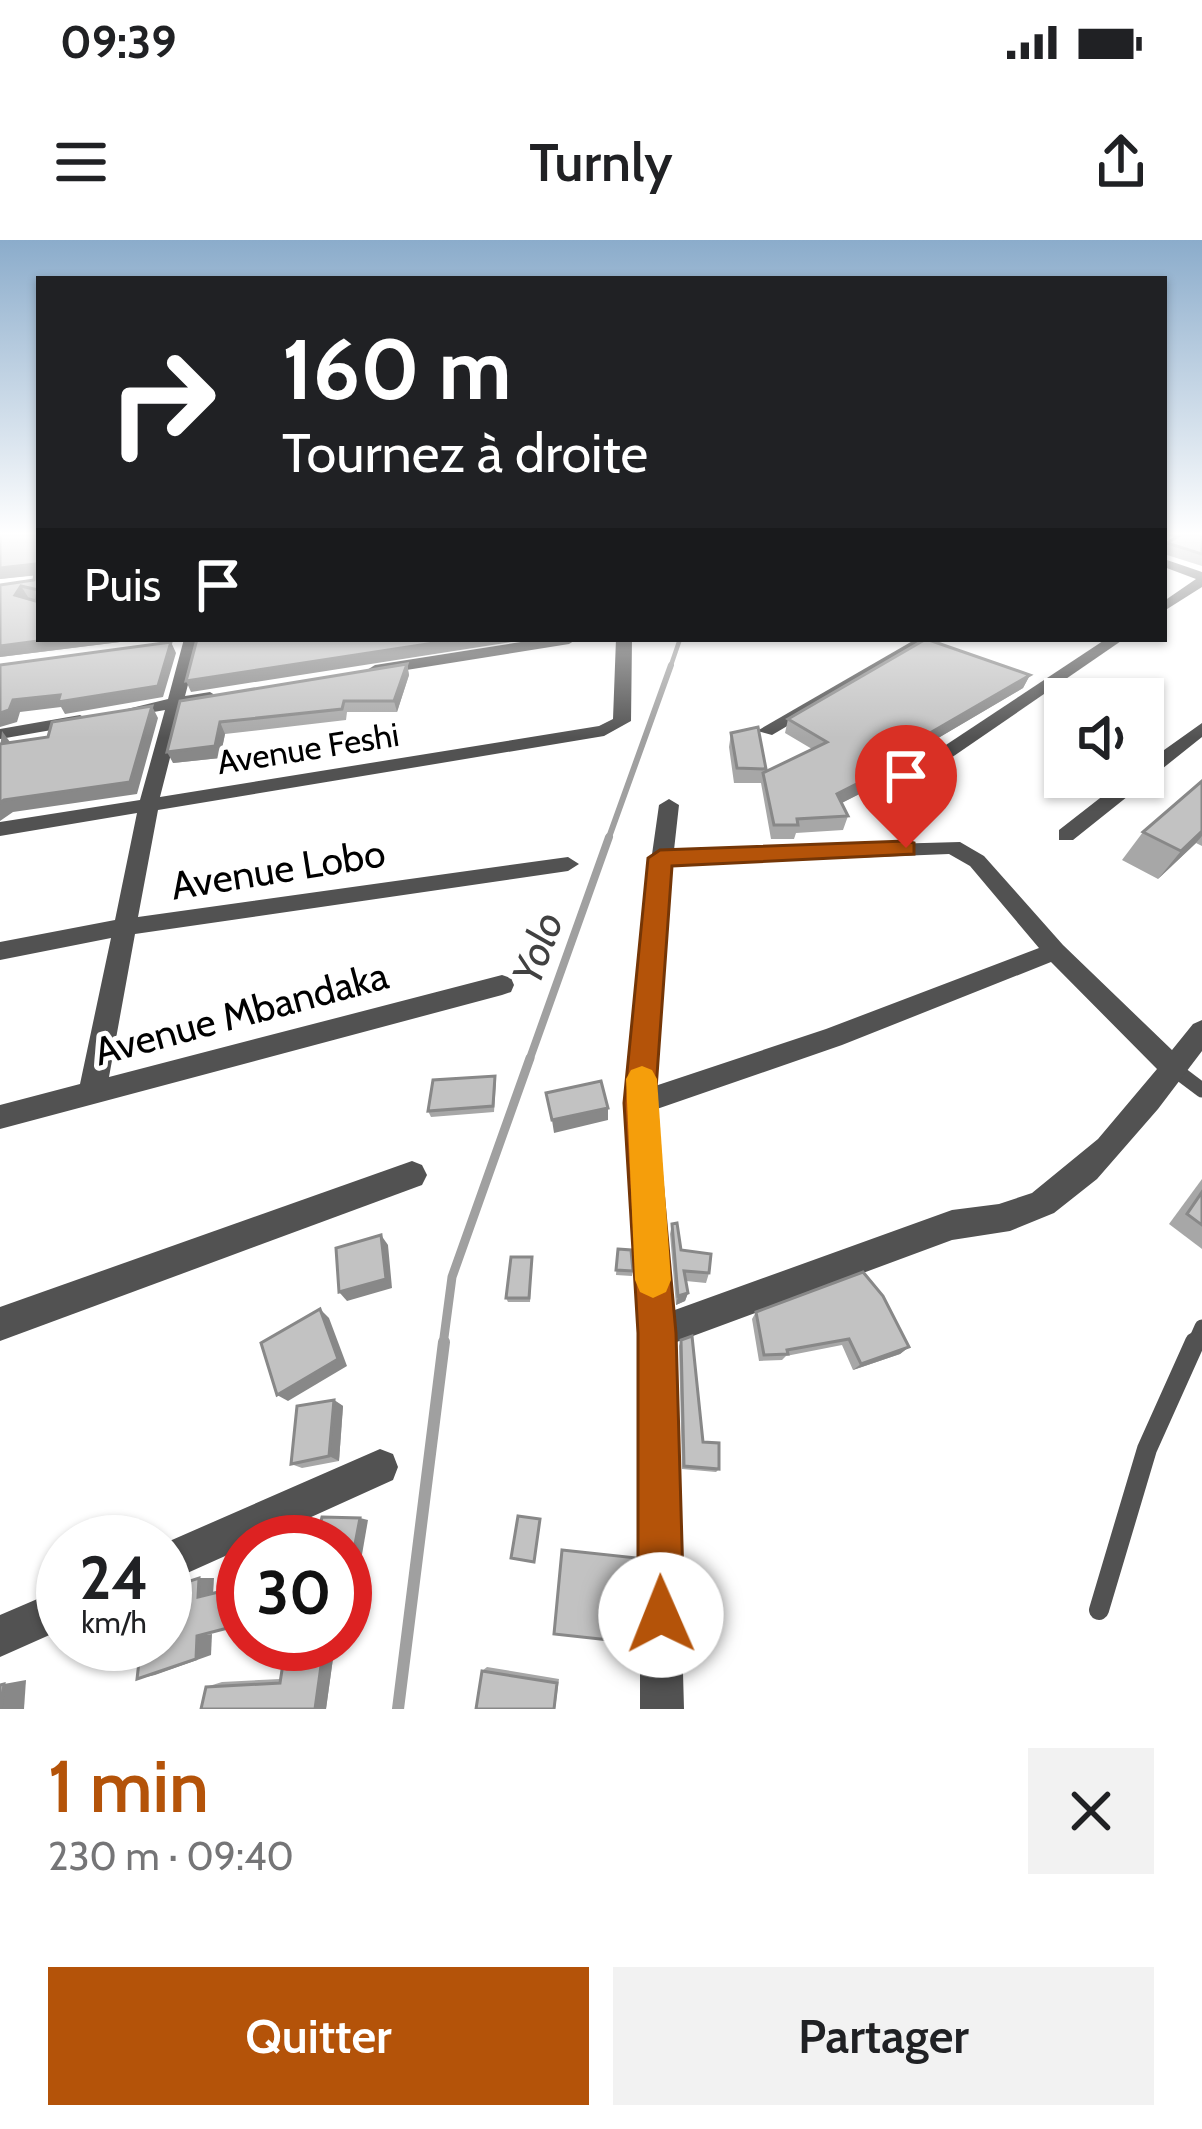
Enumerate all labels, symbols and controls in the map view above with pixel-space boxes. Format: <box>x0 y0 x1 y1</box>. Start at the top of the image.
text: 09:39 <box>60 15 177 69</box>
icon: menu <box>48 129 114 195</box>
text: Turnly <box>529 129 673 195</box>
icon: share <box>1088 129 1154 195</box>
text: 160 m <box>282 318 511 420</box>
icon: right <box>84 324 240 480</box>
text: Tournez à droite <box>282 420 648 486</box>
icon: arrive <box>185 552 251 618</box>
text: Puis <box>84 558 161 612</box>
map controls <box>1044 678 1164 798</box>
button: sound <box>1044 678 1164 798</box>
street label: Avenue Feshi <box>214 714 402 782</box>
pin <box>855 725 957 848</box>
icon: arrive <box>873 743 939 809</box>
street label: Avenue Lobo <box>168 828 388 910</box>
water label: Yolo <box>500 905 574 991</box>
street label: Avenue Mbandaka <box>89 951 393 1075</box>
speed limit sign: 30 <box>216 1515 372 1671</box>
text: 24 <box>80 1541 149 1614</box>
position arrow <box>598 1552 724 1678</box>
text: km/h <box>81 1604 147 1641</box>
text: 1 min <box>48 1743 209 1830</box>
button: close <box>1028 1748 1154 1874</box>
text: 230 m · 09:40 <box>48 1832 294 1880</box>
button: Quitter <box>48 1967 589 2105</box>
button: Partager <box>613 1967 1154 2105</box>

